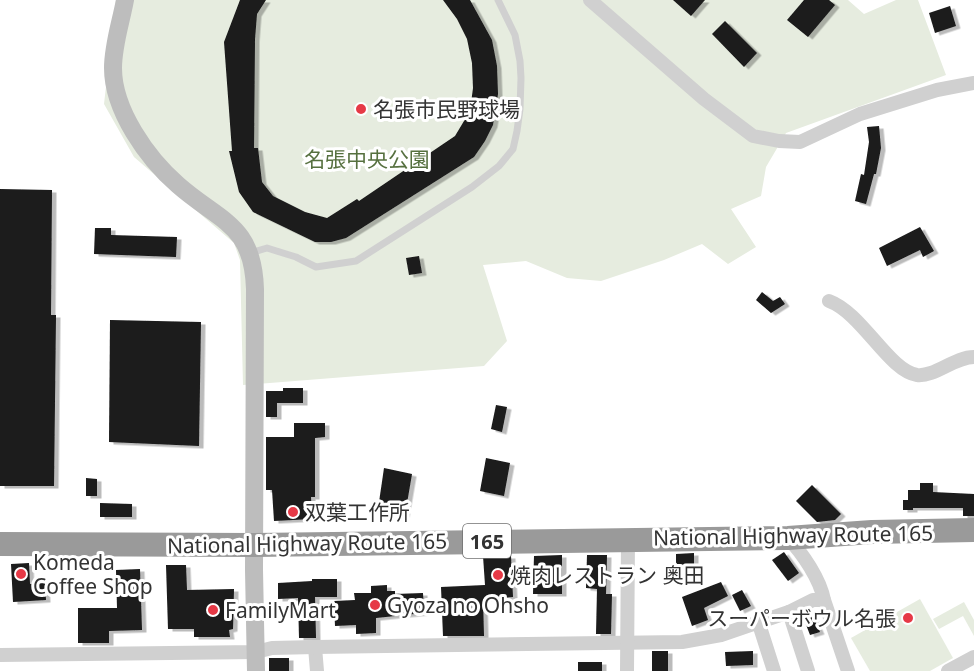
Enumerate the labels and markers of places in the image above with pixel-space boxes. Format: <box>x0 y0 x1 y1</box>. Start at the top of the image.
place label: 名張市民野球場 <box>373 95 520 123</box>
marker: 名張市民野球場 <box>354 102 368 116</box>
place label: 双葉工作所 <box>305 498 410 526</box>
marker: 双葉工作所 <box>286 505 300 519</box>
place label: Komeda Coffee Shop <box>33 548 153 600</box>
place label: 焼肉レストラン 奥田 <box>510 561 704 589</box>
marker: Komeda Coffee Shop <box>14 567 28 581</box>
marker: 焼肉レストラン 奥田 <box>491 568 505 582</box>
place label: Gyoza no Ohsho <box>387 591 549 619</box>
place label: FamilyMart <box>225 596 336 624</box>
marker: Gyoza no Ohsho <box>368 598 382 612</box>
marker: FamilyMart <box>206 603 220 617</box>
place label: スーパーボウル名張 <box>707 604 896 632</box>
marker: スーパーボウル名張 <box>901 611 915 625</box>

